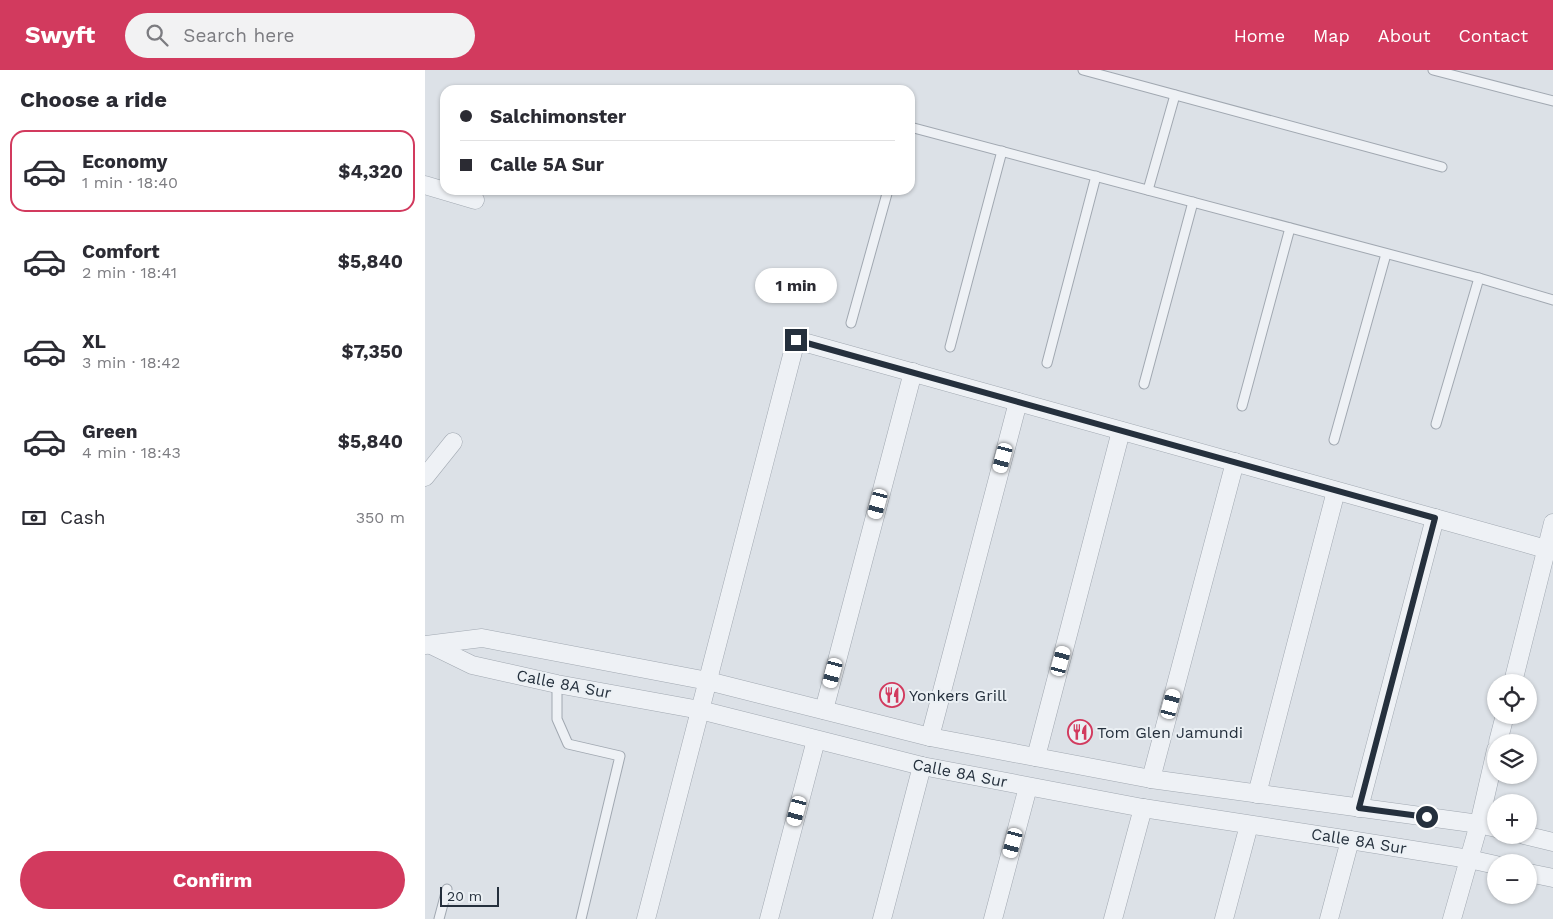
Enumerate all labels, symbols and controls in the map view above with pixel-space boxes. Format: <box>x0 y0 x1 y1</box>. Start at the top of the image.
search box <box>125 13 475 58</box>
text: Swyft <box>25 21 95 49</box>
icon: search <box>143 21 171 49</box>
text: Search here <box>183 24 295 47</box>
text: Home <box>1234 25 1285 46</box>
text: Map <box>1313 25 1350 46</box>
text: About <box>1378 25 1430 46</box>
text: Contact <box>1458 25 1528 46</box>
text: Choose a ride <box>20 87 167 112</box>
text: Salchimonster <box>490 105 626 128</box>
icon: car <box>22 149 67 194</box>
text: Economy <box>82 150 167 173</box>
text: Calle 5A Sur <box>490 153 604 176</box>
text: $4,320 <box>338 160 403 183</box>
text: 1 min · 18:40 <box>82 173 178 192</box>
icon: car <box>22 239 67 284</box>
text: Comfort <box>82 240 160 263</box>
text: $5,840 <box>338 250 403 273</box>
text: 2 min · 18:41 <box>82 263 177 282</box>
callout: 1 min <box>755 268 837 302</box>
text: 1 min <box>775 276 817 295</box>
icon: car <box>22 329 67 374</box>
route end <box>785 329 807 351</box>
text: XL <box>82 330 106 353</box>
text: $7,350 <box>341 340 403 363</box>
text: 3 min · 18:42 <box>82 353 180 372</box>
icon: car <box>22 419 67 464</box>
text: Green <box>82 420 138 443</box>
text: $5,840 <box>338 430 403 453</box>
car <box>991 442 1014 474</box>
text: 4 min · 18:43 <box>82 443 181 462</box>
car <box>866 488 889 520</box>
icon: cash <box>20 504 48 532</box>
text: Cash <box>60 506 106 529</box>
text: 350 m <box>356 508 405 527</box>
car <box>1049 645 1072 677</box>
car <box>821 657 844 689</box>
street label: Calle 8A Sur <box>515 665 614 703</box>
map controls <box>1487 674 1537 904</box>
button: locate <box>1487 674 1537 724</box>
restaurant icon: Yonkers Grill <box>879 682 905 708</box>
place label: Yonkers Grill <box>909 686 1007 705</box>
car <box>1159 688 1182 720</box>
restaurant icon: Tom Glen Jamundi <box>1067 719 1093 745</box>
place label: Tom Glen Jamundi <box>1097 723 1243 742</box>
button: layers <box>1487 734 1537 784</box>
street label: Calle 8A Sur <box>911 754 1010 792</box>
button: + <box>1487 794 1537 844</box>
car <box>785 795 808 827</box>
route start <box>1416 806 1438 828</box>
street label: Calle 8A Sur <box>1310 824 1409 858</box>
car <box>1001 827 1024 859</box>
button: Confirm <box>20 851 405 909</box>
button: − <box>1487 854 1537 904</box>
scale bar <box>440 884 499 907</box>
text: 20 m <box>447 888 482 904</box>

